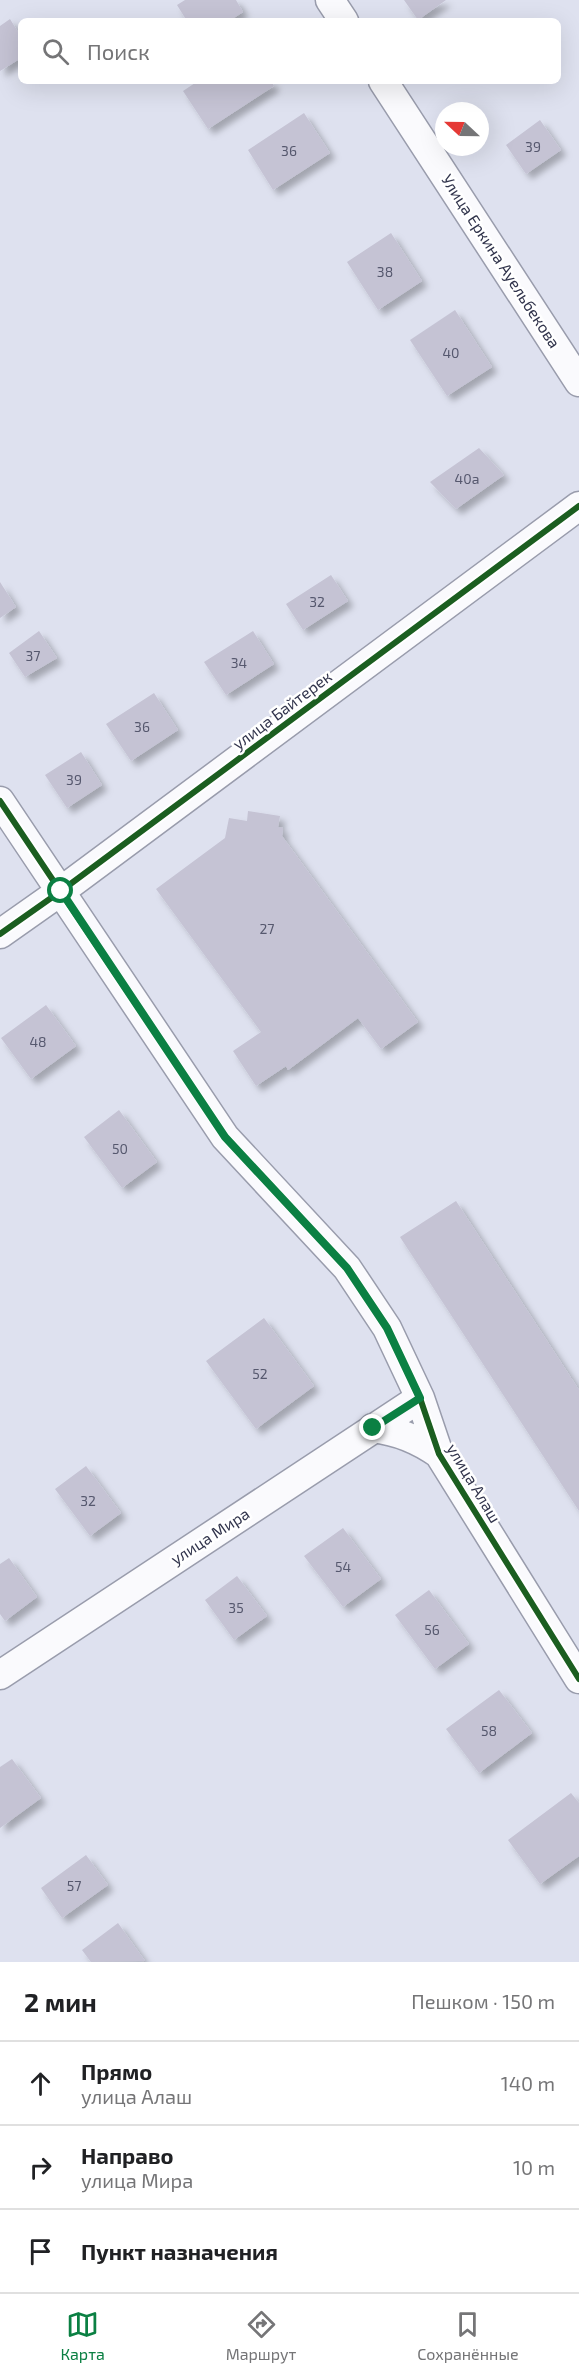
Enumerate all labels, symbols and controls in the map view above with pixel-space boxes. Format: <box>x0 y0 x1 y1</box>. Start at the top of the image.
search box <box>18 18 561 84</box>
icon: search <box>39 35 72 68</box>
text: Поиск <box>87 38 150 64</box>
north arrow <box>435 102 489 156</box>
house number: 39 <box>525 138 541 155</box>
house number: 36 <box>281 142 297 159</box>
street label: Улица Еркина Ауельбекова <box>437 170 565 352</box>
house number: 38 <box>377 263 393 280</box>
house number: 40 <box>442 344 460 361</box>
house number: 40а <box>455 470 479 487</box>
house number: 32 <box>309 593 325 610</box>
house number: 37 <box>26 647 40 664</box>
house number: 34 <box>231 654 247 671</box>
street label: улица Байтерек <box>228 666 336 754</box>
house number: 36 <box>134 718 150 735</box>
house number: 39 <box>66 771 82 788</box>
route start <box>47 877 73 903</box>
house number: 27 <box>259 920 275 937</box>
house number: 48 <box>29 1033 47 1050</box>
house number: 50 <box>112 1140 128 1157</box>
house number: 52 <box>252 1365 268 1382</box>
route end <box>359 1414 385 1440</box>
street label: улица Алаш <box>443 1440 505 1526</box>
house number: 32 <box>80 1492 96 1509</box>
street label: улица Мира <box>167 1503 253 1569</box>
house number: 54 <box>335 1558 351 1575</box>
house number: 35 <box>228 1599 244 1616</box>
house number: 56 <box>424 1621 440 1638</box>
house number: 58 <box>481 1722 497 1739</box>
house number: 57 <box>67 1877 81 1894</box>
text: 2 мин <box>24 1986 97 2017</box>
text: Пешком · 150 m <box>411 1989 555 2013</box>
text: Прямо <box>81 2058 152 2084</box>
icon: ahead <box>24 2067 57 2100</box>
text: 140 m <box>501 2071 555 2095</box>
text: улица Алаш <box>81 2084 192 2108</box>
text: Направо <box>81 2142 174 2168</box>
icon: right <box>24 2151 57 2184</box>
text: 10 m <box>513 2155 555 2179</box>
text: улица Мира <box>81 2168 193 2192</box>
icon: arrive <box>24 2235 57 2268</box>
text: Пункт назначения <box>81 2238 278 2264</box>
tab: Карта <box>60 2308 105 2363</box>
tab: Маршрут <box>226 2308 296 2363</box>
tab: Сохранённые <box>417 2308 519 2363</box>

